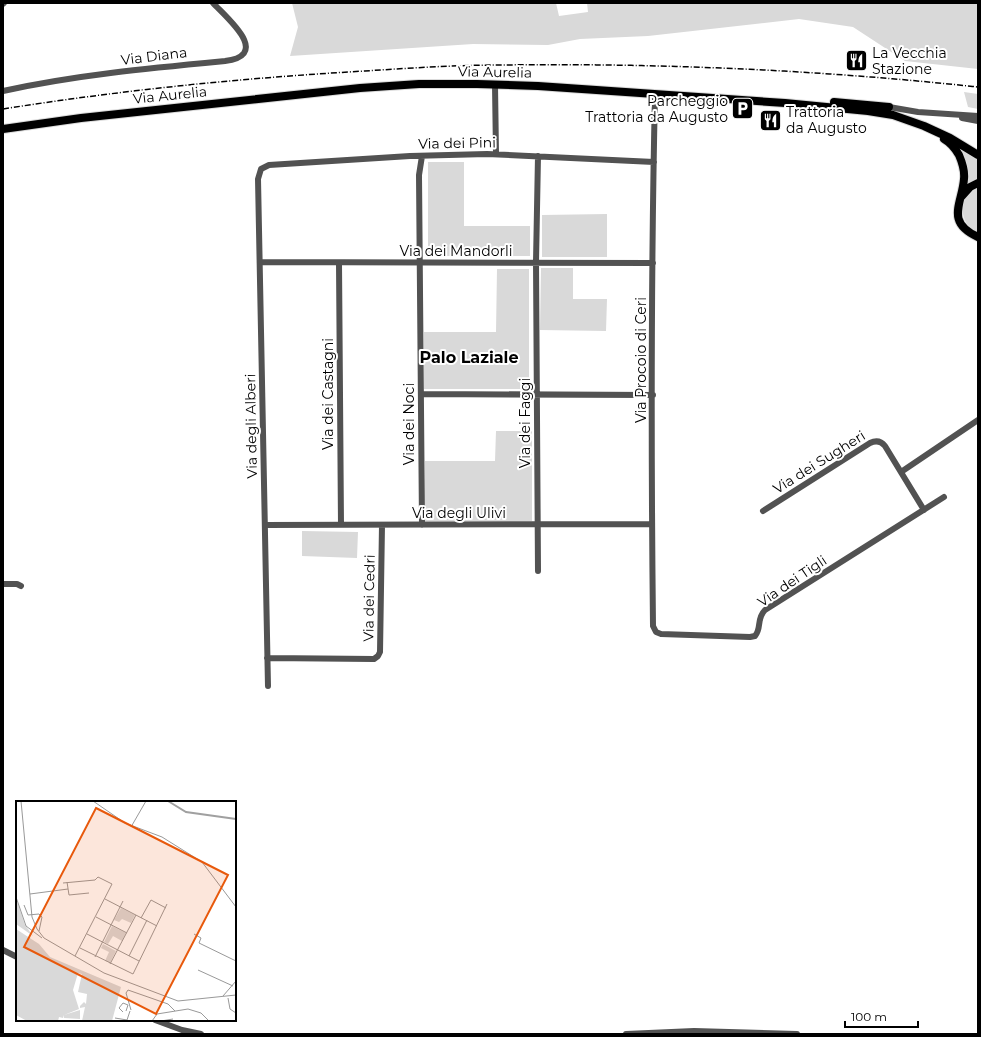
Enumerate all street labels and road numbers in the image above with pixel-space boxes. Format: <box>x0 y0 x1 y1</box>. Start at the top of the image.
street label: Via Diana <box>120 43 188 69</box>
street label: Via Aurelia <box>458 62 532 82</box>
street label: Via Aurelia <box>132 82 208 108</box>
street label: Via dei Pini <box>418 133 496 153</box>
street label: Via dei Mandorli <box>399 242 513 260</box>
street label: Via Procoio di Ceri <box>632 297 650 423</box>
street label: Via dei Castagni <box>319 338 337 450</box>
street label: Via degli Alberi <box>241 373 261 479</box>
street label: Via dei Faggi <box>516 378 534 468</box>
street label: Via dei Noci <box>400 383 418 465</box>
street label: Via dei Sugheri <box>770 426 868 498</box>
street label: Via degli Ulivi <box>412 504 506 522</box>
street label: Via dei Tigli <box>754 551 830 611</box>
street label: Via dei Cedri <box>359 554 379 642</box>

